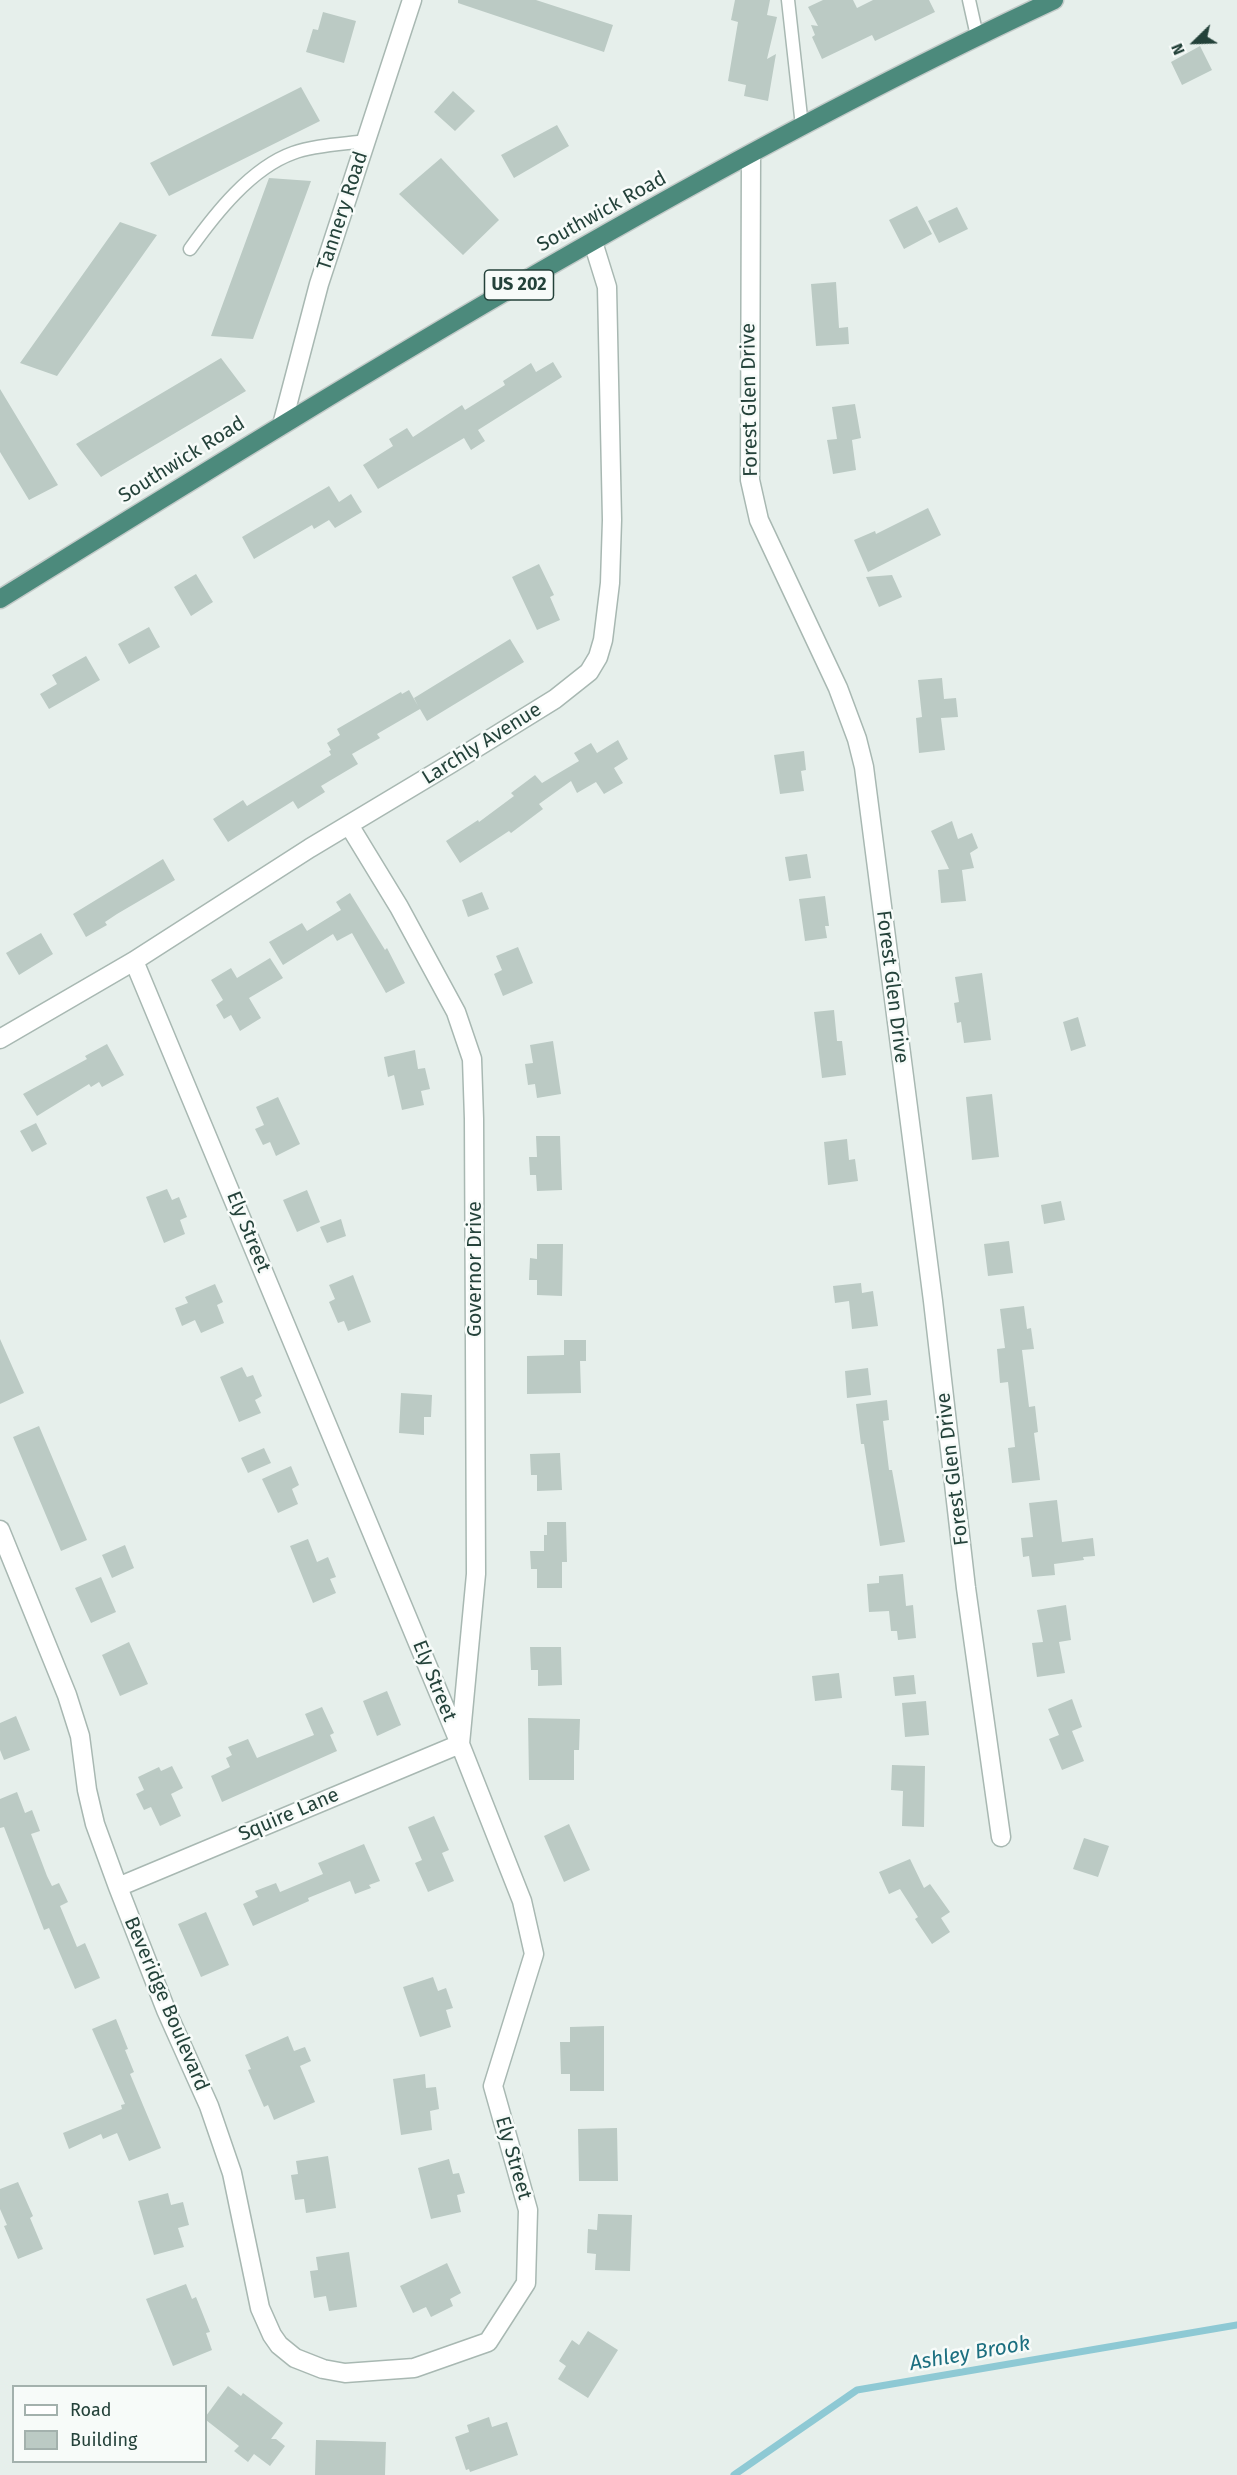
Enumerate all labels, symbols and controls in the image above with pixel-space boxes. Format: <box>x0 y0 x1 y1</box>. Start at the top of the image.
north arrow <box>1165 12 1225 72</box>
text: N <box>1167 41 1189 58</box>
street label: Tannery Road <box>312 149 374 273</box>
street label: Southwick Road <box>533 167 671 257</box>
road number: US 202 <box>484 270 554 300</box>
street label: Forest Glen Drive <box>737 323 763 477</box>
street label: Southwick Road <box>114 412 250 508</box>
street label: Larchly Avenue <box>418 698 546 790</box>
street label: Forest Glen Drive <box>871 909 913 1065</box>
street label: Ely Street <box>221 1188 275 1276</box>
street label: Governor Drive <box>463 1201 487 1337</box>
street label: Forest Glen Drive <box>932 1391 974 1547</box>
street label: Ely Street <box>407 1637 461 1725</box>
street label: Squire Lane <box>235 1783 343 1847</box>
street label: Beveridge Boulevard <box>118 1913 214 2095</box>
street label: Ely Street <box>490 2114 536 2202</box>
water label: Ashley Brook <box>908 2331 1032 2377</box>
legend <box>12 2385 207 2463</box>
text: Road <box>70 2399 112 2421</box>
text: Building <box>70 2429 137 2451</box>

